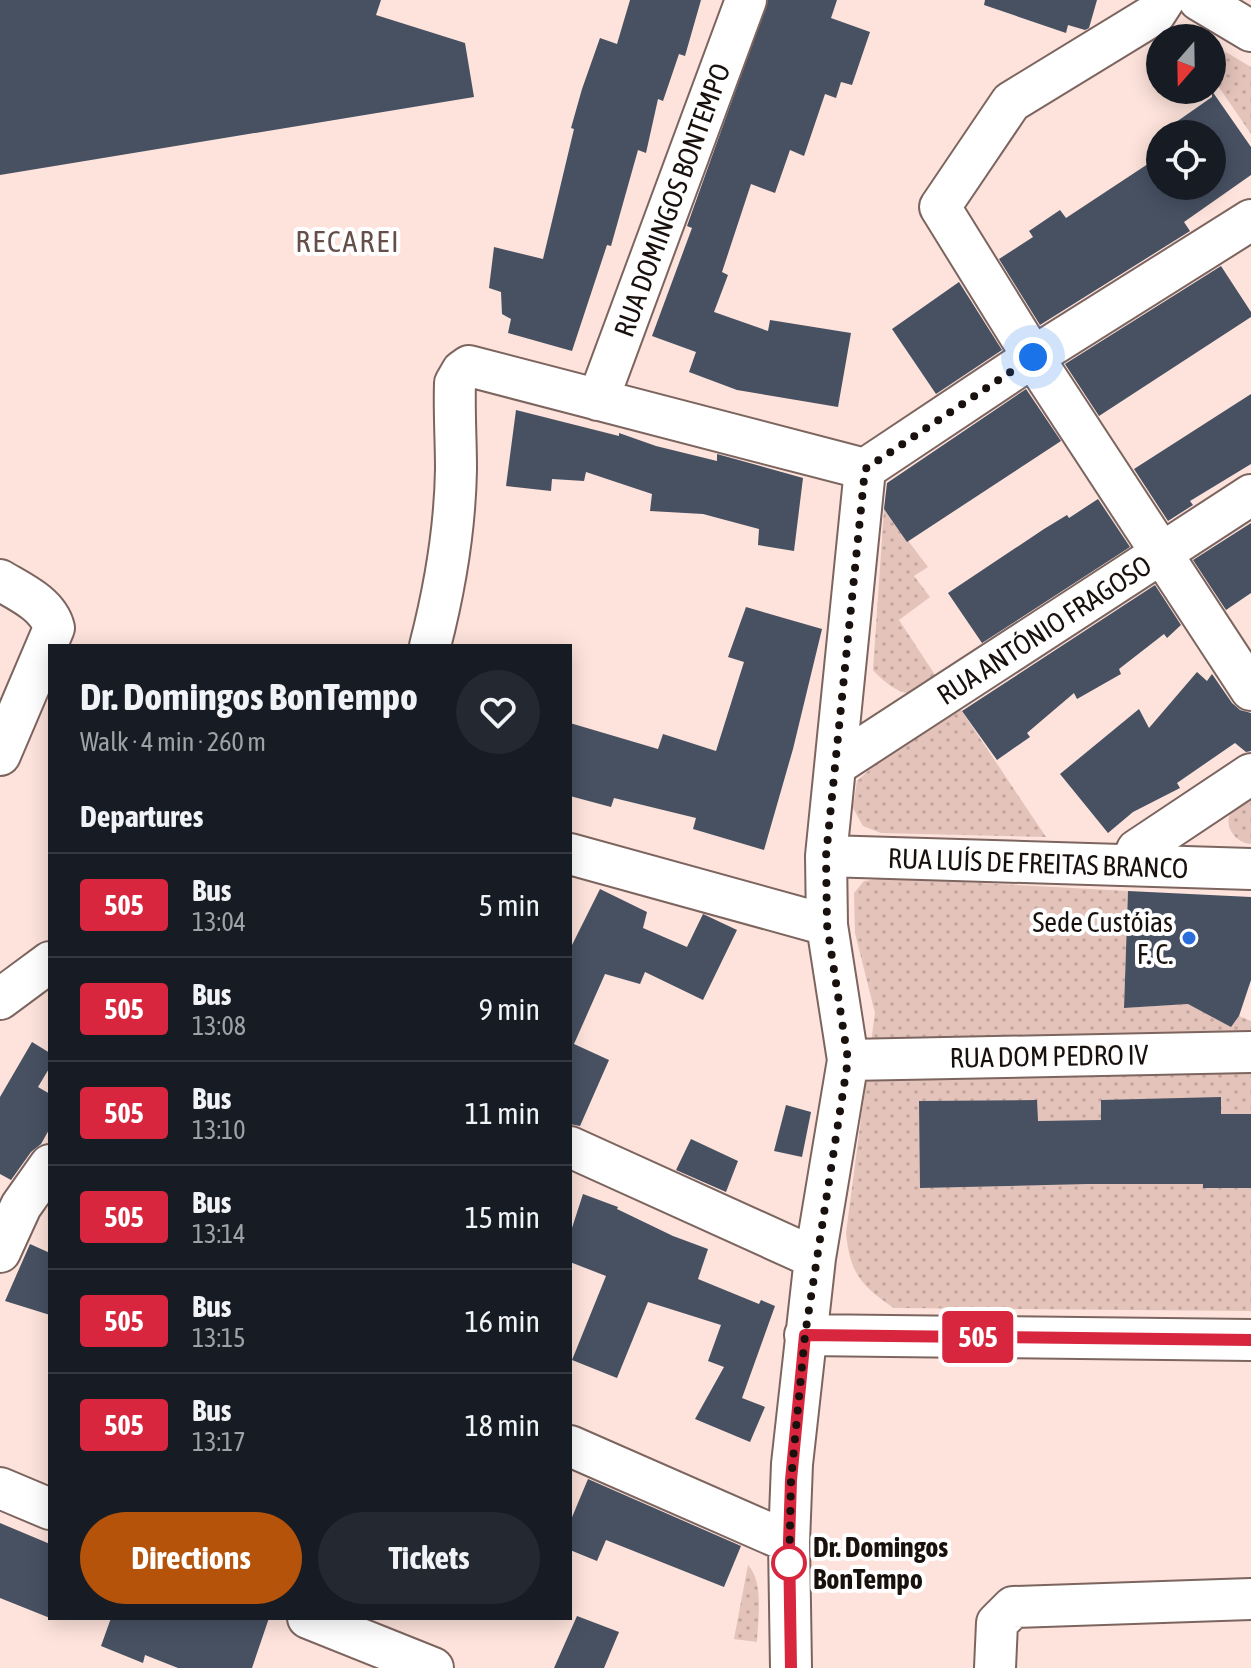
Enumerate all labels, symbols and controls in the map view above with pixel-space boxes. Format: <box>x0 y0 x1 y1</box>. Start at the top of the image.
north arrow <box>1146 24 1226 104</box>
map controls <box>1146 24 1226 200</box>
street label: RUA DOMINGOS BONTEMPO <box>608 59 736 341</box>
button: locate <box>1146 120 1226 200</box>
district label: RECAREI <box>295 224 401 258</box>
your location <box>1013 337 1053 377</box>
street label: RUA ANTÓNIO FRAGOSO <box>931 549 1157 711</box>
button: heart <box>456 670 540 754</box>
text: Dr. Domingos BonTempo <box>80 675 418 718</box>
text: Walk · 4 min · 260 m <box>80 727 266 757</box>
text: Departures <box>80 799 203 833</box>
street label: RUA LUÍS DE FREITAS BRANCO <box>887 842 1189 884</box>
text: Bus <box>192 873 231 907</box>
text: 5 min <box>479 888 540 922</box>
text: 505 <box>104 889 144 921</box>
place label: Sede Custóias F. C. <box>1033 906 1173 970</box>
text: 13:04 <box>192 907 246 937</box>
marker: Sede Custóias F. C. <box>1180 929 1198 947</box>
text: Bus <box>192 977 231 1011</box>
text: 9 min <box>479 992 540 1026</box>
text: 505 <box>104 993 144 1025</box>
text: 13:08 <box>192 1011 246 1041</box>
street label: RUA DOM PEDRO IV <box>949 1038 1149 1074</box>
text: Bus <box>192 1081 231 1115</box>
text: 11 min <box>465 1096 540 1130</box>
text: 505 <box>104 1097 144 1129</box>
text: 13:10 <box>192 1115 246 1145</box>
text: Bus <box>192 1185 231 1219</box>
text: 15 min <box>465 1200 540 1234</box>
text: 505 <box>104 1201 144 1233</box>
text: 13:14 <box>192 1219 246 1249</box>
text: Bus <box>192 1289 231 1323</box>
text: 16 min <box>465 1304 540 1338</box>
text: 505 <box>104 1305 144 1337</box>
line badge: 505 <box>932 1311 1024 1363</box>
text: 505 <box>958 1321 998 1353</box>
text: 13:15 <box>192 1323 246 1353</box>
text: Bus <box>192 1393 231 1427</box>
text: 18 min <box>465 1408 540 1442</box>
text: 505 <box>104 1409 144 1441</box>
text: 13:17 <box>192 1427 246 1457</box>
button: Directions <box>80 1512 302 1604</box>
button: Tickets <box>318 1512 540 1604</box>
place label: Dr. Domingos BonTempo <box>813 1531 948 1595</box>
marker: Dr. Domingos BonTempo <box>772 1546 806 1580</box>

